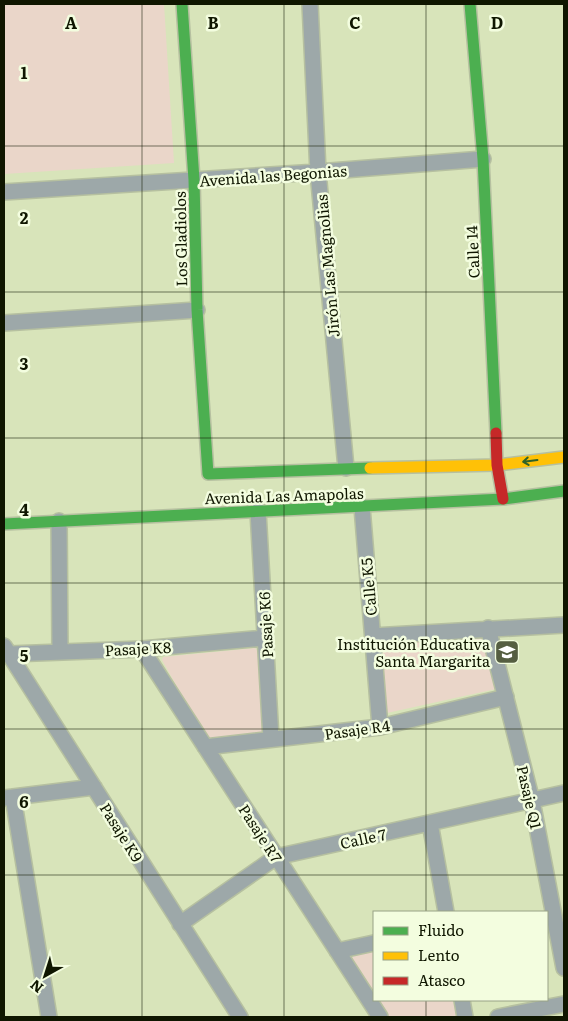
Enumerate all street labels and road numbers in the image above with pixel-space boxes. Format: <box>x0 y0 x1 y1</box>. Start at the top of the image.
street label: Avenida las Begonias <box>198 158 348 192</box>
street label: Los Gladiolos <box>168 191 192 287</box>
street label: Jirón Las Magnolias <box>309 193 345 338</box>
street label: Calle 14 <box>459 225 485 279</box>
street label: Avenida Las Amapolas <box>204 481 364 509</box>
street label: Calle K5 <box>354 557 382 617</box>
street label: Pasaje K6 <box>252 591 278 659</box>
street label: Pasaje K8 <box>104 635 172 661</box>
street label: Pasaje R4 <box>323 713 391 745</box>
street label: Pasaje Q1 <box>512 763 548 831</box>
street label: Pasaje K9 <box>95 798 149 866</box>
street label: Pasaje R7 <box>234 799 289 867</box>
street label: Calle 7 <box>338 822 389 854</box>

